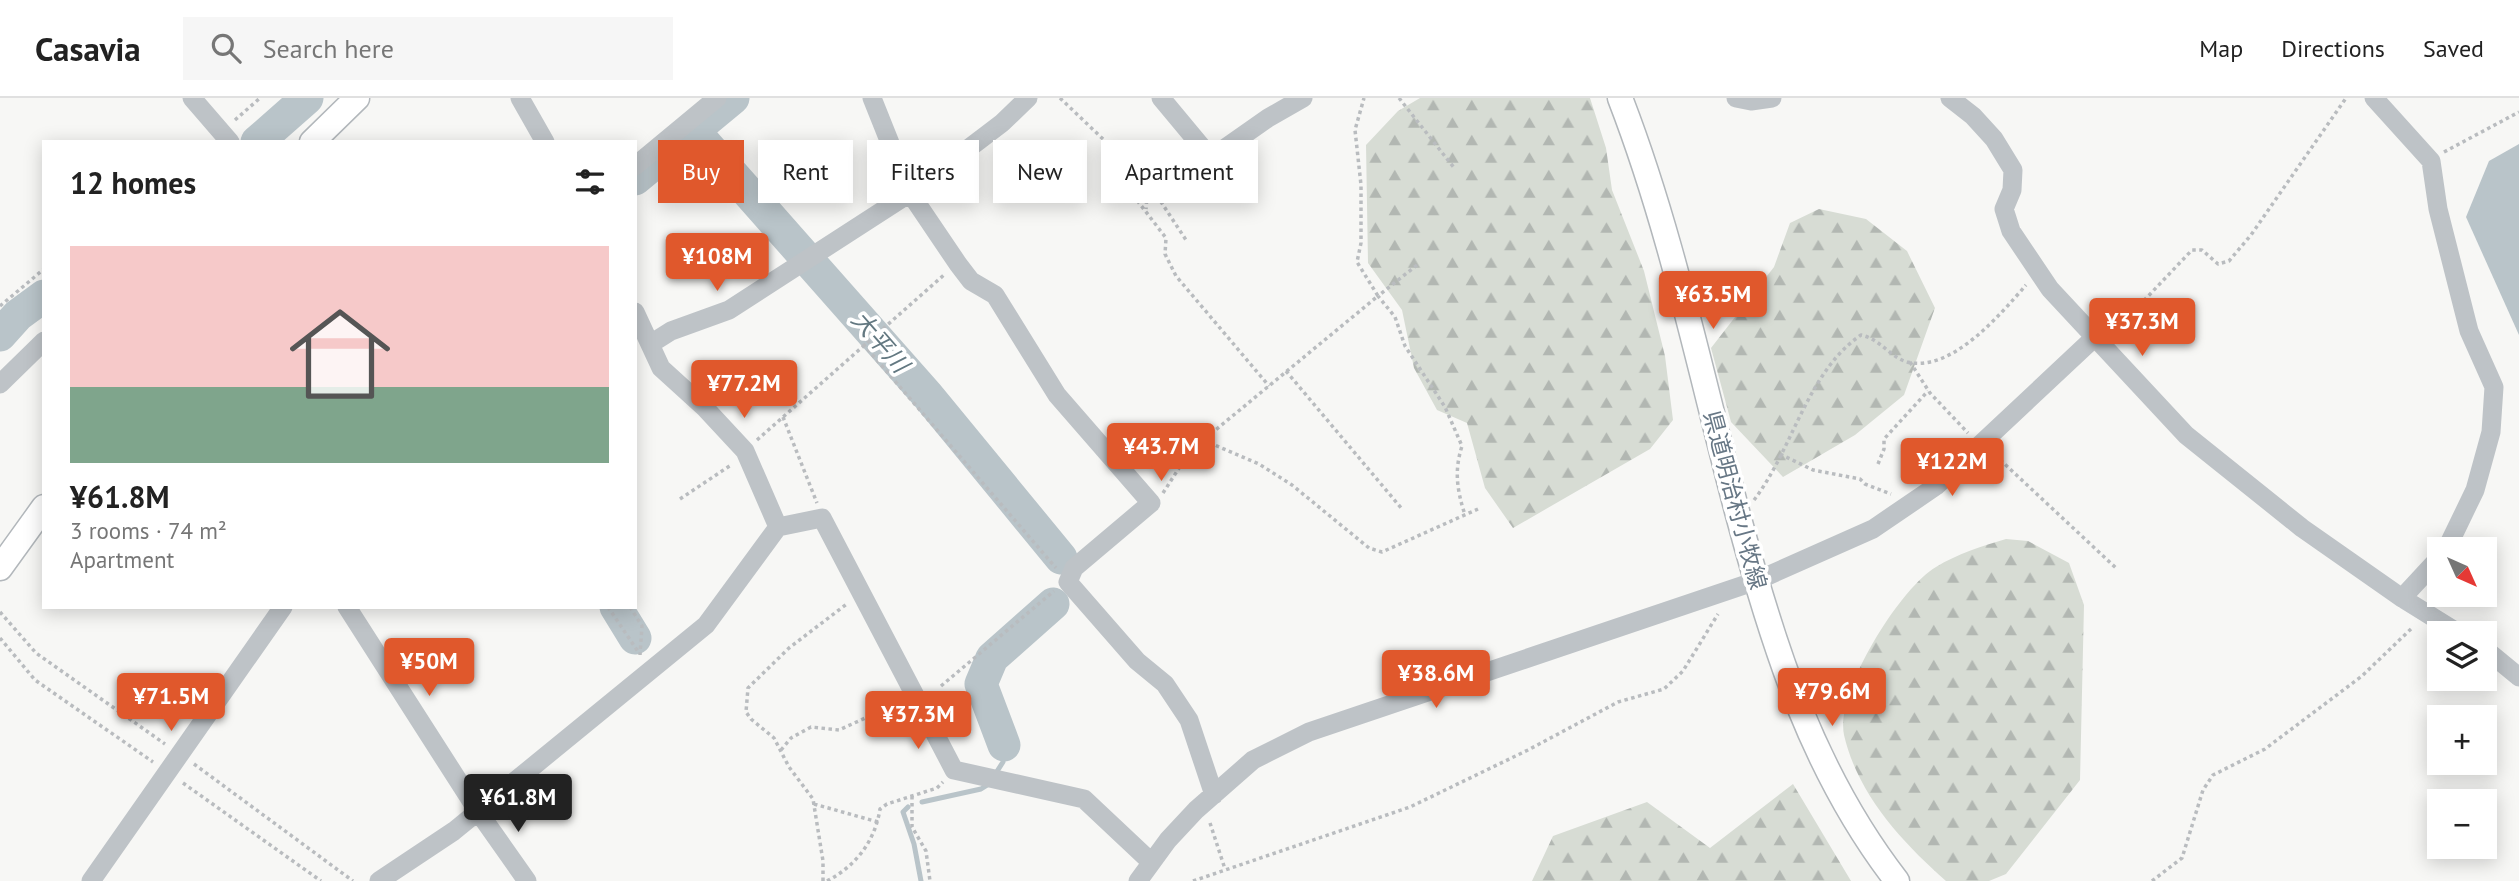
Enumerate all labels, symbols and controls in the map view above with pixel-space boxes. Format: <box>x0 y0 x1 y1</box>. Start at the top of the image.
search box <box>183 17 673 80</box>
text: Casavia <box>35 27 141 70</box>
icon: search <box>207 29 245 67</box>
text: Search here <box>263 32 394 65</box>
text: Map <box>2199 33 2243 64</box>
text: Directions <box>2281 33 2385 64</box>
text: Saved <box>2423 33 2484 64</box>
chip: Buy <box>658 140 744 203</box>
chip: Rent <box>758 140 853 203</box>
chip: Filters <box>867 140 979 203</box>
chip: New <box>993 140 1087 203</box>
chip: Apartment <box>1101 140 1258 203</box>
text: 12 homes <box>70 163 196 202</box>
icon: filters <box>571 163 609 201</box>
pin: ¥108M <box>668 234 766 293</box>
text: ¥108M <box>682 241 752 270</box>
pin: ¥63.5M <box>1656 272 1770 331</box>
text: ¥63.5M <box>1675 279 1751 308</box>
icon: home <box>277 291 403 417</box>
pin: ¥37.3M <box>2085 299 2199 358</box>
water label: 大平川 <box>845 304 918 381</box>
text: ¥37.3M <box>2105 306 2179 335</box>
pin: ¥77.2M <box>687 360 801 420</box>
text: ¥77.2M <box>707 368 781 397</box>
street label: 県道明治村小牧線 <box>1698 407 1773 592</box>
pin: ¥43.7M <box>1104 424 1218 483</box>
text: ¥43.7M <box>1123 431 1199 460</box>
pin: ¥122M <box>1903 438 2001 498</box>
text: ¥122M <box>1917 446 1987 475</box>
text: ¥61.8M <box>70 477 169 516</box>
text: 3 rooms · 74 m² <box>70 516 227 545</box>
north arrow <box>2427 537 2497 607</box>
map controls <box>2427 537 2497 859</box>
text: Apartment <box>70 545 174 574</box>
button: layers <box>2427 621 2497 691</box>
pin: ¥50M <box>388 638 470 698</box>
text: ¥50M <box>400 646 458 675</box>
pin: ¥38.6M <box>1379 650 1493 710</box>
text: ¥38.6M <box>1398 658 1474 687</box>
pin: ¥79.6M <box>1775 668 1889 728</box>
pin: ¥71.5M <box>114 674 228 733</box>
text: ¥79.6M <box>1794 676 1870 705</box>
text: ¥71.5M <box>133 681 209 710</box>
pin: ¥37.3M <box>861 692 975 751</box>
text: ¥37.3M <box>881 699 955 728</box>
button: + <box>2427 705 2497 775</box>
pin: ¥61.8M <box>461 774 575 834</box>
text: ¥61.8M <box>480 782 556 811</box>
button: − <box>2427 789 2497 859</box>

